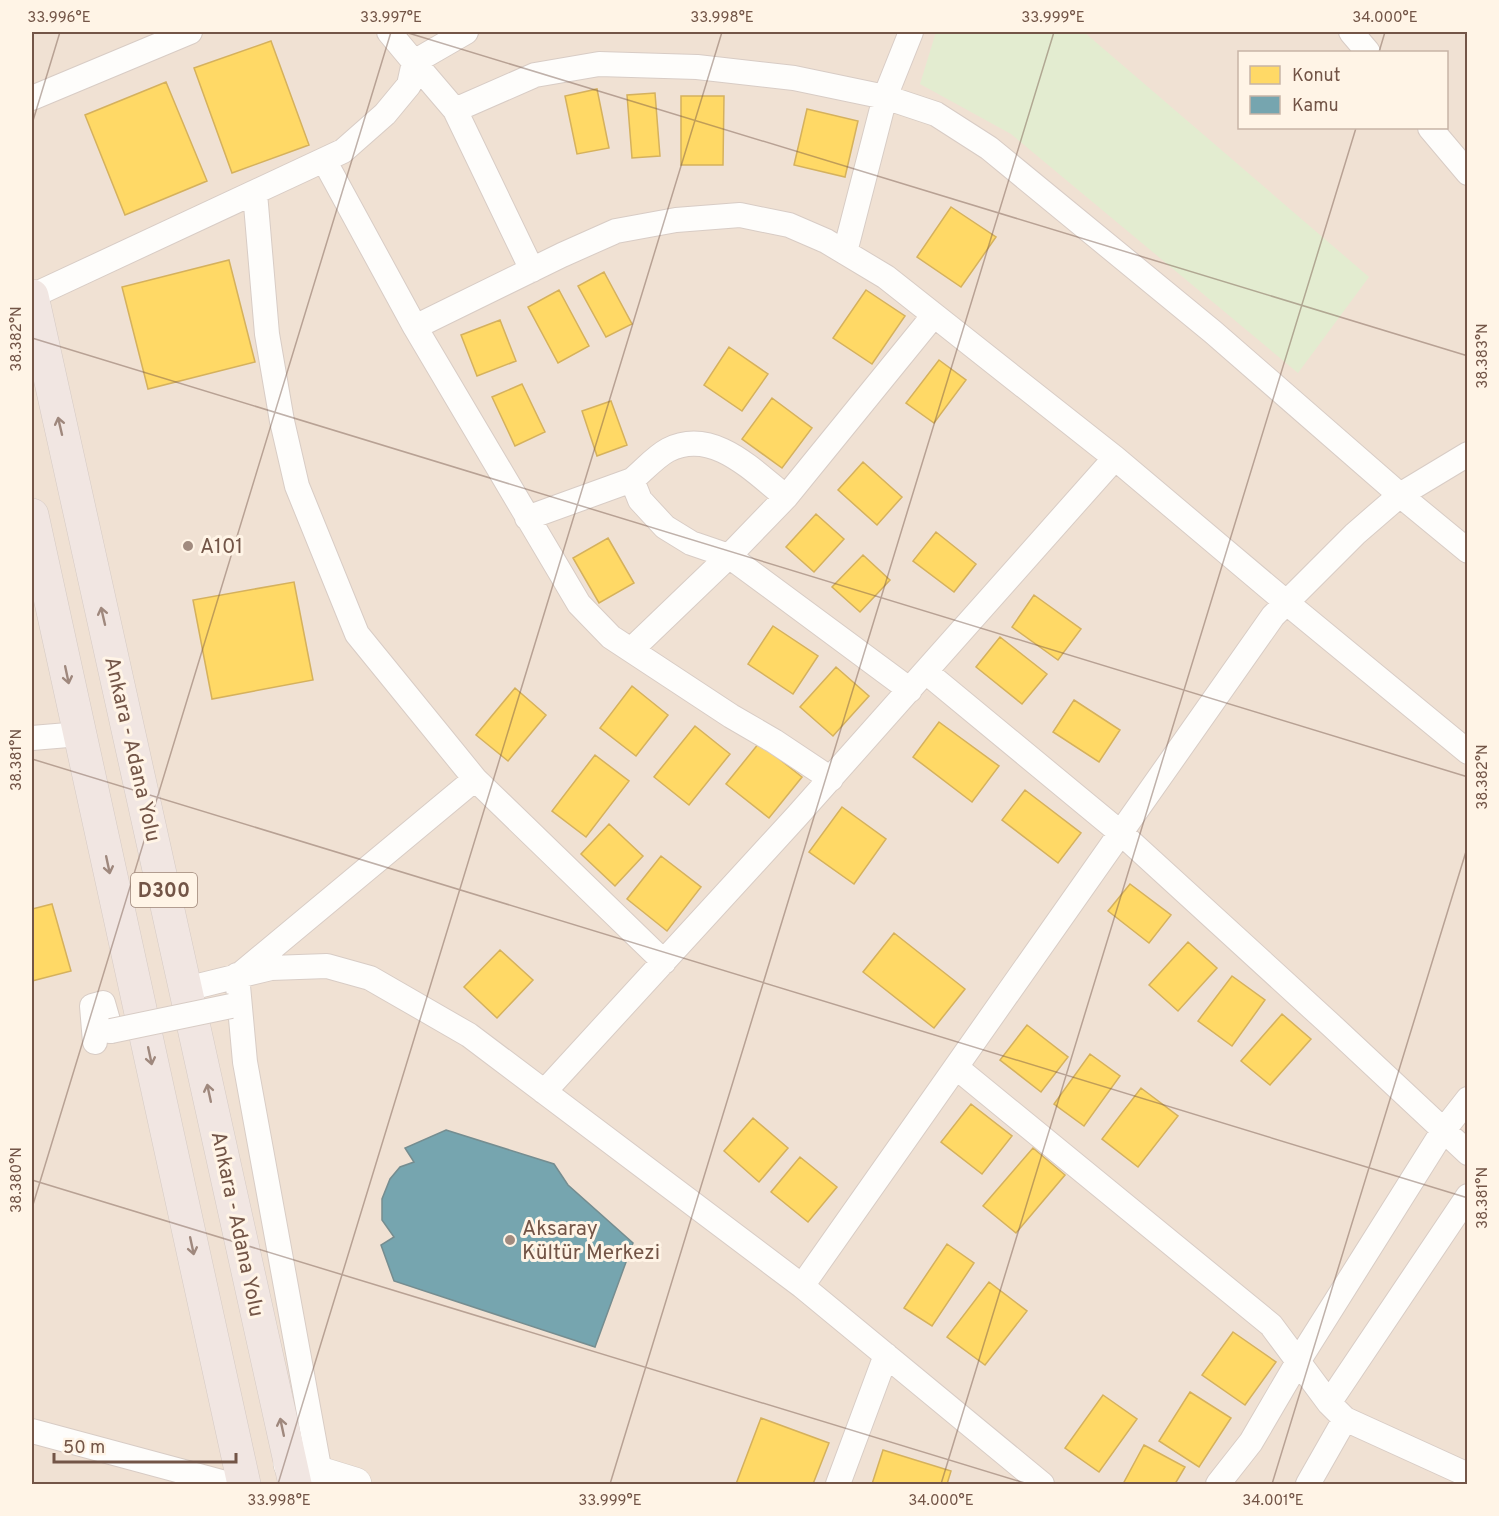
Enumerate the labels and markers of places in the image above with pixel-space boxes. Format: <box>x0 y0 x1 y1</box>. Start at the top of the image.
place label: A101 <box>200 534 243 561</box>
marker: A101 <box>181 539 195 553</box>
place label: Aksaray Kültür Merkezi <box>522 1216 660 1267</box>
marker: Aksaray Kültür Merkezi <box>503 1233 517 1247</box>

